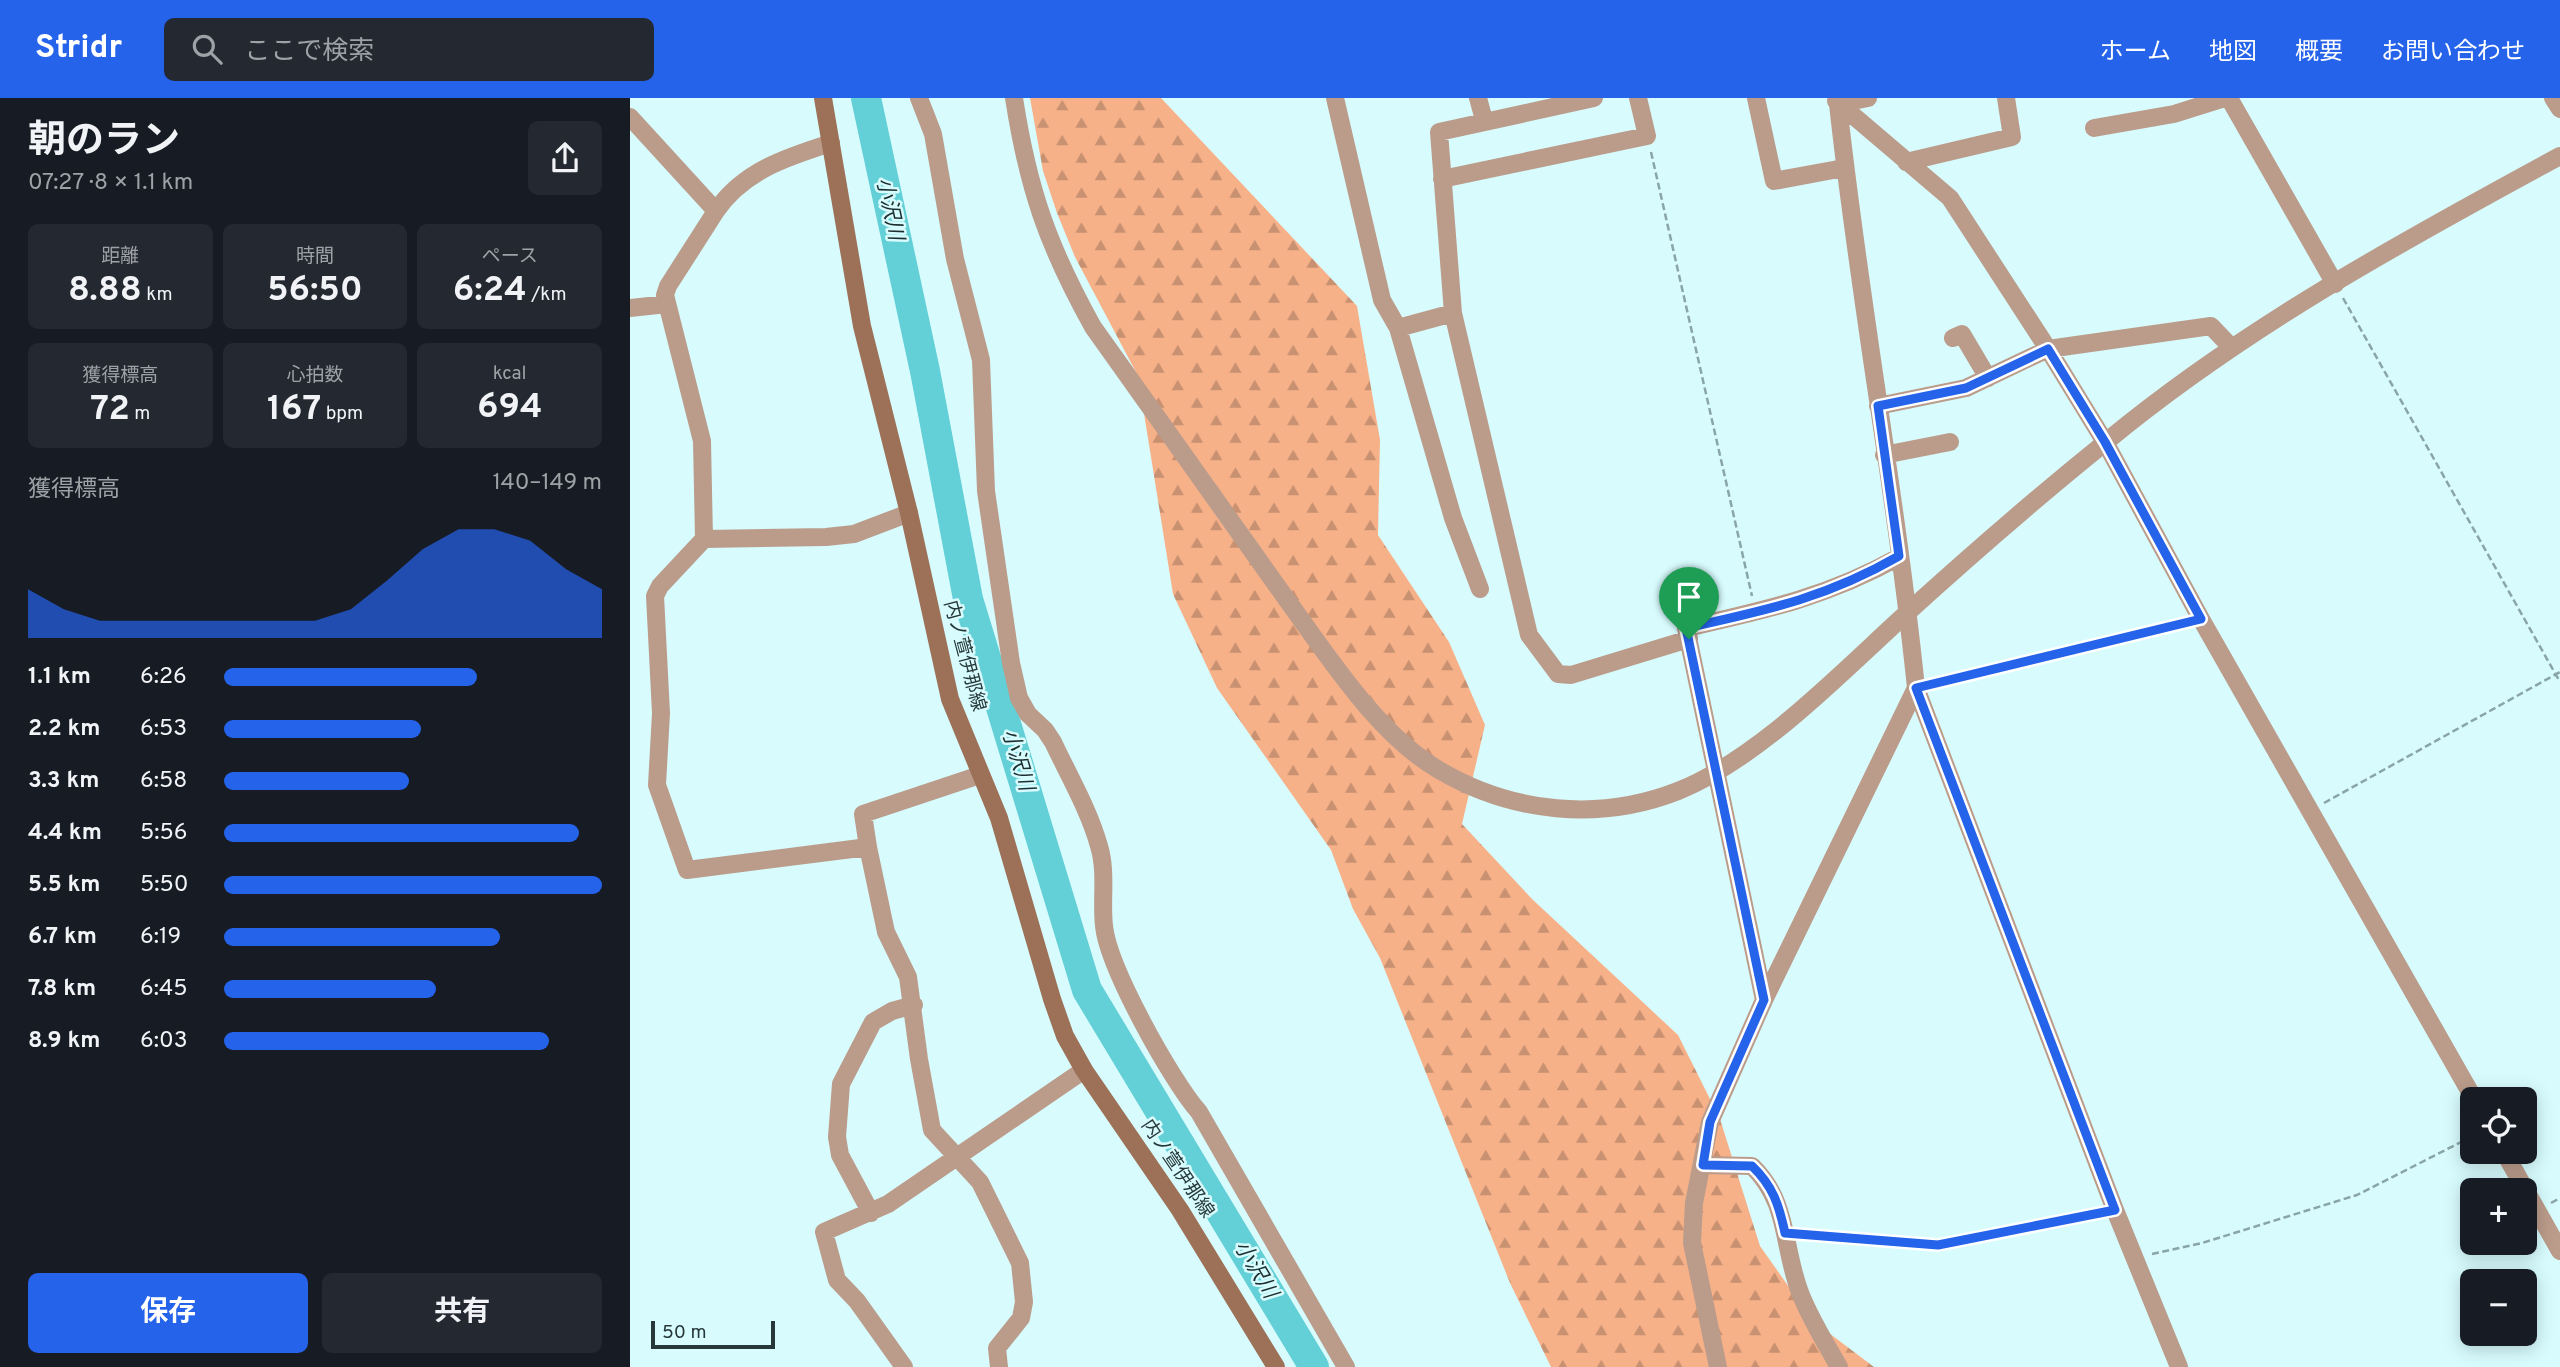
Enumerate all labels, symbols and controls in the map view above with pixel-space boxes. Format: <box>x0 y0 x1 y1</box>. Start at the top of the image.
search box <box>164 18 654 81</box>
text: Stridr <box>35 28 122 70</box>
icon: search <box>188 30 226 68</box>
text: ここで検索 <box>244 36 374 69</box>
text: ホーム <box>2100 38 2171 68</box>
text: 地図 <box>2209 38 2257 68</box>
text: 概要 <box>2295 38 2343 68</box>
text: お問い合わせ <box>2381 38 2525 68</box>
text: 朝のラン <box>28 118 180 167</box>
button: share <box>528 121 602 195</box>
text: 07:27 · 8 × 1.1 km <box>28 169 193 198</box>
water label: 小沢川 <box>869 175 909 245</box>
text: 距離 <box>101 245 139 269</box>
text: 時間 <box>296 245 334 269</box>
text: ペース <box>482 245 538 269</box>
text: 8.88 <box>68 269 142 313</box>
text: 56:50 <box>267 269 363 313</box>
text: 6:24 <box>453 269 527 313</box>
text: km <box>142 283 173 307</box>
text: /km <box>527 283 567 307</box>
text: kcal <box>493 362 527 386</box>
text: 獲得標高 <box>82 364 158 388</box>
text: 心拍数 <box>286 364 344 388</box>
text: 694 <box>477 386 542 430</box>
text: 72 <box>90 388 130 432</box>
text: 167 <box>267 388 321 432</box>
text: m <box>130 402 150 426</box>
text: bpm <box>321 402 363 426</box>
text: 140–149 m <box>492 469 602 498</box>
text: 獲得標高 <box>28 476 120 505</box>
pin <box>1659 567 1719 639</box>
icon: arrive <box>1670 578 1708 616</box>
street label: 内ノ萱伊那線 <box>938 598 990 714</box>
text: 1.1 km <box>28 663 91 692</box>
text: 6:26 <box>140 663 187 692</box>
text: 2.2 km <box>28 715 101 744</box>
text: 6:53 <box>140 715 187 744</box>
water label: 小沢川 <box>995 726 1040 796</box>
text: 3.3 km <box>28 767 99 796</box>
text: 6:58 <box>140 767 187 796</box>
text: 4.4 km <box>28 819 102 848</box>
text: 5:56 <box>140 819 187 848</box>
text: 5.5 km <box>28 871 101 900</box>
text: 5:50 <box>140 871 188 900</box>
text: 6.7 km <box>28 923 97 952</box>
text: 6:19 <box>140 923 181 952</box>
text: 7.8 km <box>28 975 96 1004</box>
text: 6:45 <box>140 975 187 1004</box>
text: 8.9 km <box>28 1027 100 1056</box>
text: 6:03 <box>140 1027 188 1056</box>
map controls <box>2460 1087 2537 1346</box>
button: locate <box>2460 1087 2537 1164</box>
street label: 内ノ萱伊那線 <box>1135 1115 1219 1223</box>
button: + <box>2460 1178 2537 1255</box>
water label: 小沢川 <box>1227 1236 1284 1306</box>
button: − <box>2460 1269 2537 1346</box>
button: 保存 <box>28 1273 308 1353</box>
button: 共有 <box>322 1273 602 1353</box>
scale bar <box>651 1318 775 1350</box>
text: 50 m <box>662 1321 707 1345</box>

